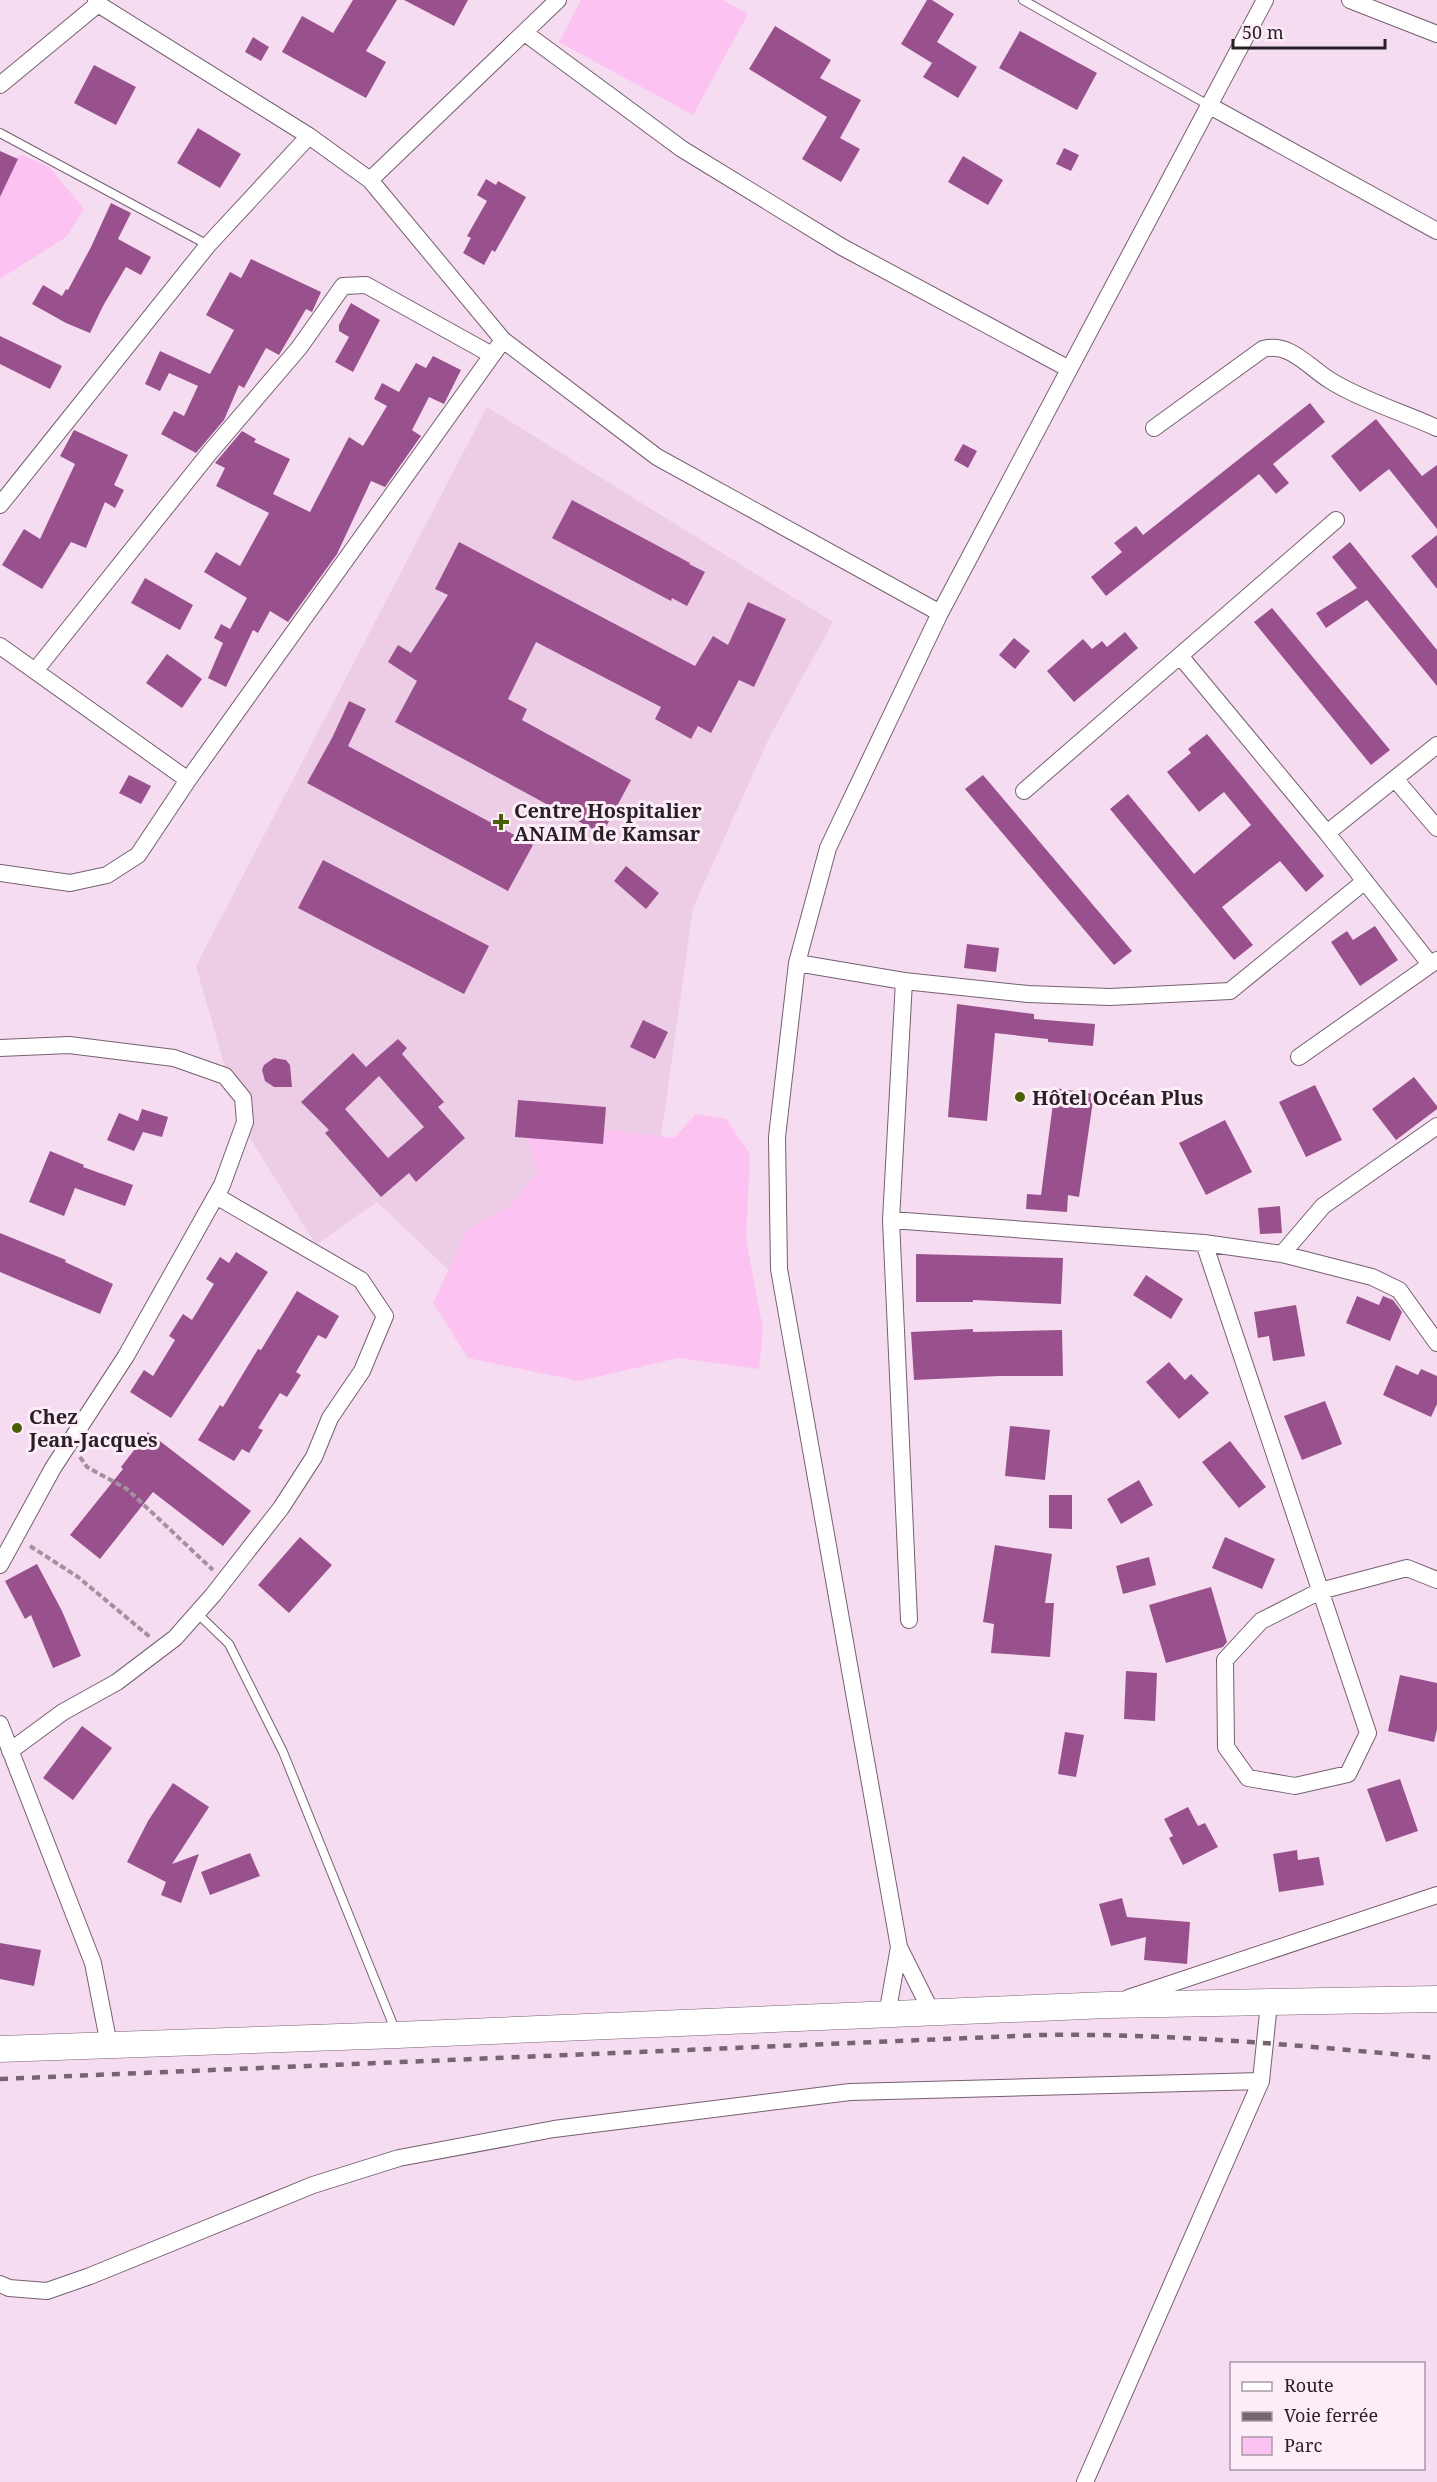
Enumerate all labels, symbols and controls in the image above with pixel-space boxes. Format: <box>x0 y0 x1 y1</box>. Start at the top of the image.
scale bar <box>1233 12 1384 50</box>
text: 50 m <box>1242 20 1284 44</box>
place label: Centre Hospitalier ANAIM de Kamsar <box>514 797 702 847</box>
marker: Centre Hospitalier ANAIM de Kamsar <box>492 813 510 831</box>
place label: Hôtel Océan Plus <box>1032 1084 1203 1111</box>
marker: Hôtel Océan Plus <box>1013 1090 1027 1104</box>
place label: Chez Jean-Jacques <box>28 1403 158 1453</box>
marker: Chez Jean-Jacques <box>10 1421 24 1435</box>
legend <box>1230 2362 1425 2470</box>
text: Route <box>1284 2373 1334 2397</box>
text: Voie ferrée <box>1284 2403 1378 2427</box>
text: Parc <box>1284 2433 1322 2457</box>

